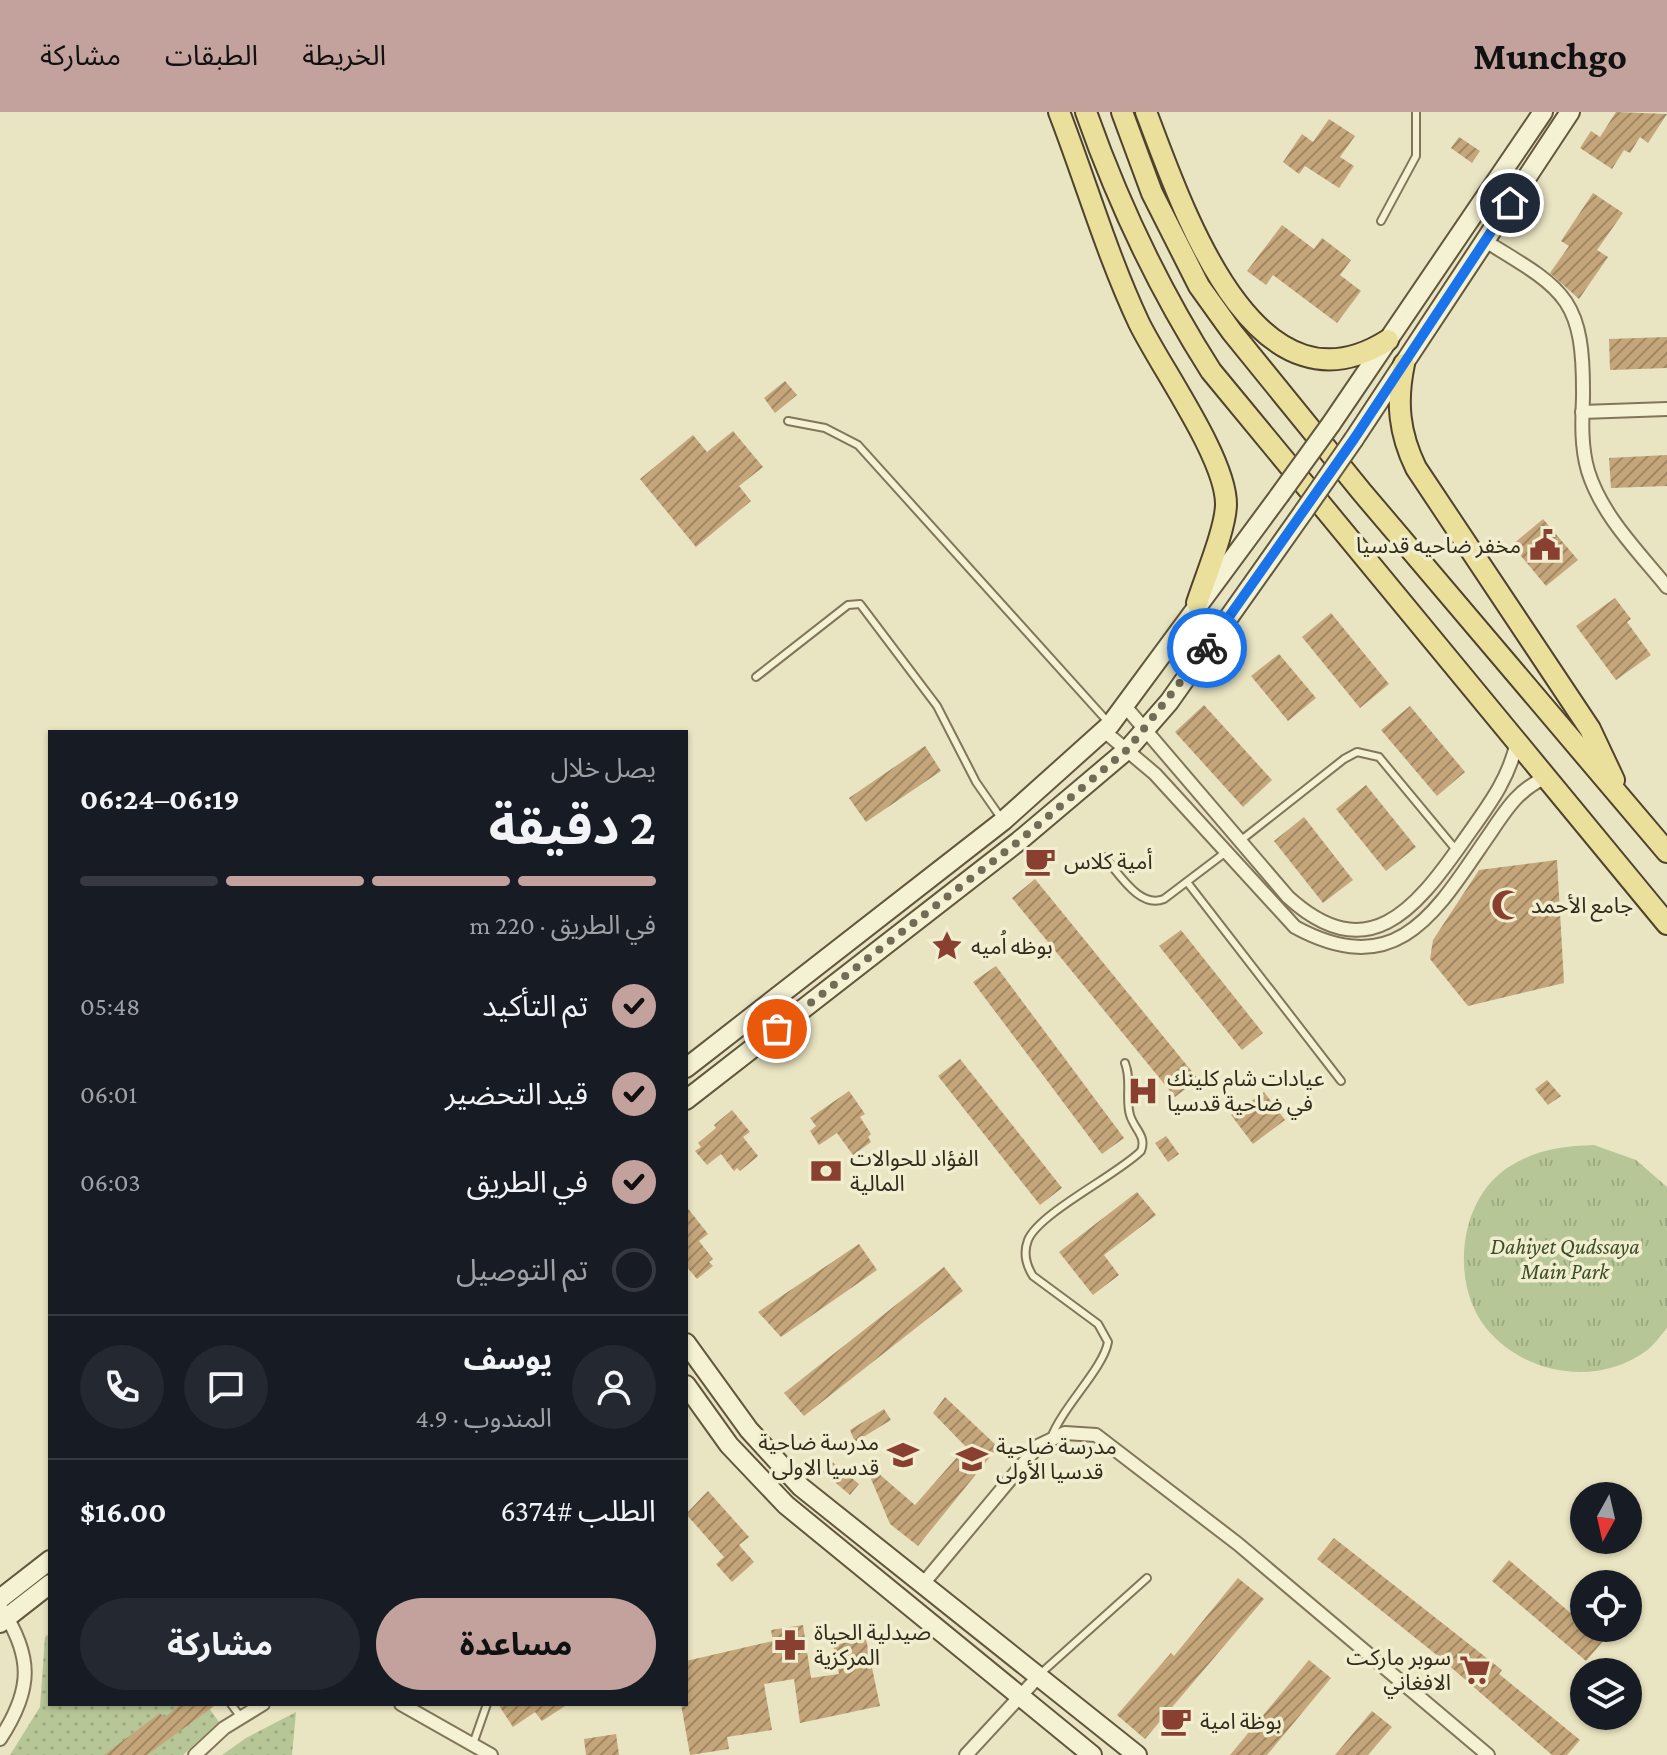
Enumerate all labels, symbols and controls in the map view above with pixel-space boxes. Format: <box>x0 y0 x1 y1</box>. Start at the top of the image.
text: Munchgo <box>1473 35 1627 77</box>
text: مشاركة <box>40 40 121 71</box>
text: الطبقات <box>165 40 258 71</box>
text: الخريطة <box>302 40 386 71</box>
pin <box>1476 169 1544 237</box>
icon: home <box>1488 181 1532 225</box>
public building icon: مخفر ضاحيه قدسيا <box>1528 528 1562 562</box>
place label: مخفر ضاحيه قدسيا <box>1356 533 1521 558</box>
courier <box>1167 608 1247 688</box>
icon: bike <box>1185 626 1229 670</box>
text: يصل خلال <box>551 754 656 783</box>
text: 06:19–06:24 <box>80 782 240 815</box>
text: 2 دقيقة <box>489 797 656 855</box>
cafe icon: أمية كلاس <box>1023 844 1057 878</box>
place label: أمية كلاس <box>1064 848 1153 874</box>
mosque icon: جامع الأحمد <box>1490 888 1524 922</box>
place label: جامع الأحمد <box>1531 893 1633 922</box>
text: في الطريق · 220 m <box>470 911 656 940</box>
place icon: بوظه اُميه <box>930 929 964 963</box>
place label: بوظه اُميه <box>971 930 1053 959</box>
icon: check <box>612 984 656 1028</box>
text: تم التأكيد <box>482 989 588 1022</box>
text: 05:48 <box>80 992 140 1021</box>
pin <box>743 995 811 1063</box>
icon: bag <box>755 1007 799 1051</box>
place label: عيادات شام كلينك في ضاحية قدسيا <box>1167 1066 1325 1120</box>
icon: check <box>612 1072 656 1116</box>
hospital icon: عيادات شام كلينك في ضاحية قدسيا <box>1126 1074 1160 1108</box>
text: قيد التحضير <box>445 1077 588 1110</box>
text: 06:01 <box>80 1080 137 1109</box>
place label: الفؤاد للحوالات المالية <box>850 1146 979 1196</box>
bank icon: الفؤاد للحوالات المالية <box>809 1154 843 1188</box>
icon: check <box>612 1160 656 1204</box>
text: في الطريق <box>466 1165 588 1198</box>
text: 06:03 <box>80 1168 141 1197</box>
park label: Dahiyet Qudssaya Main Park <box>1490 1234 1640 1284</box>
text: تم التوصيل <box>456 1253 588 1286</box>
text: يوسف <box>464 1342 552 1375</box>
button: phone <box>80 1345 164 1429</box>
button: chat <box>184 1345 268 1429</box>
button: person <box>572 1345 656 1429</box>
text: المندوب · 4.9 <box>415 1404 552 1433</box>
place label: مدرسة ضاحية قدسيا الاولى <box>758 1430 879 1480</box>
place label: مدرسة ضاحية قدسيا الأولى <box>996 1434 1117 1484</box>
school or university icon: مدرسة ضاحية قدسيا الاولى <box>886 1438 920 1472</box>
school or university icon: مدرسة ضاحية قدسيا الأولى <box>955 1442 989 1476</box>
north arrow <box>1570 1482 1642 1554</box>
map controls <box>1570 1482 1642 1730</box>
text: الطلب #6374 <box>501 1494 656 1527</box>
text: $16.00 <box>80 1495 166 1528</box>
button: locate <box>1570 1570 1642 1642</box>
button: مشاركة <box>80 1598 360 1690</box>
button: مساعدة <box>376 1598 656 1690</box>
place label: صيدلية الحياة المركزية <box>814 1620 931 1670</box>
pharmacy icon: صيدلية الحياة المركزية <box>773 1628 807 1662</box>
place label: سوبر ماركت الافغاني <box>1346 1645 1451 1699</box>
supermarket icon: سوبر ماركت الافغاني <box>1458 1653 1492 1687</box>
button: layers <box>1570 1658 1642 1730</box>
cafe icon: بوظة امية <box>1159 1704 1193 1738</box>
place label: بوظة امية <box>1200 1709 1282 1734</box>

